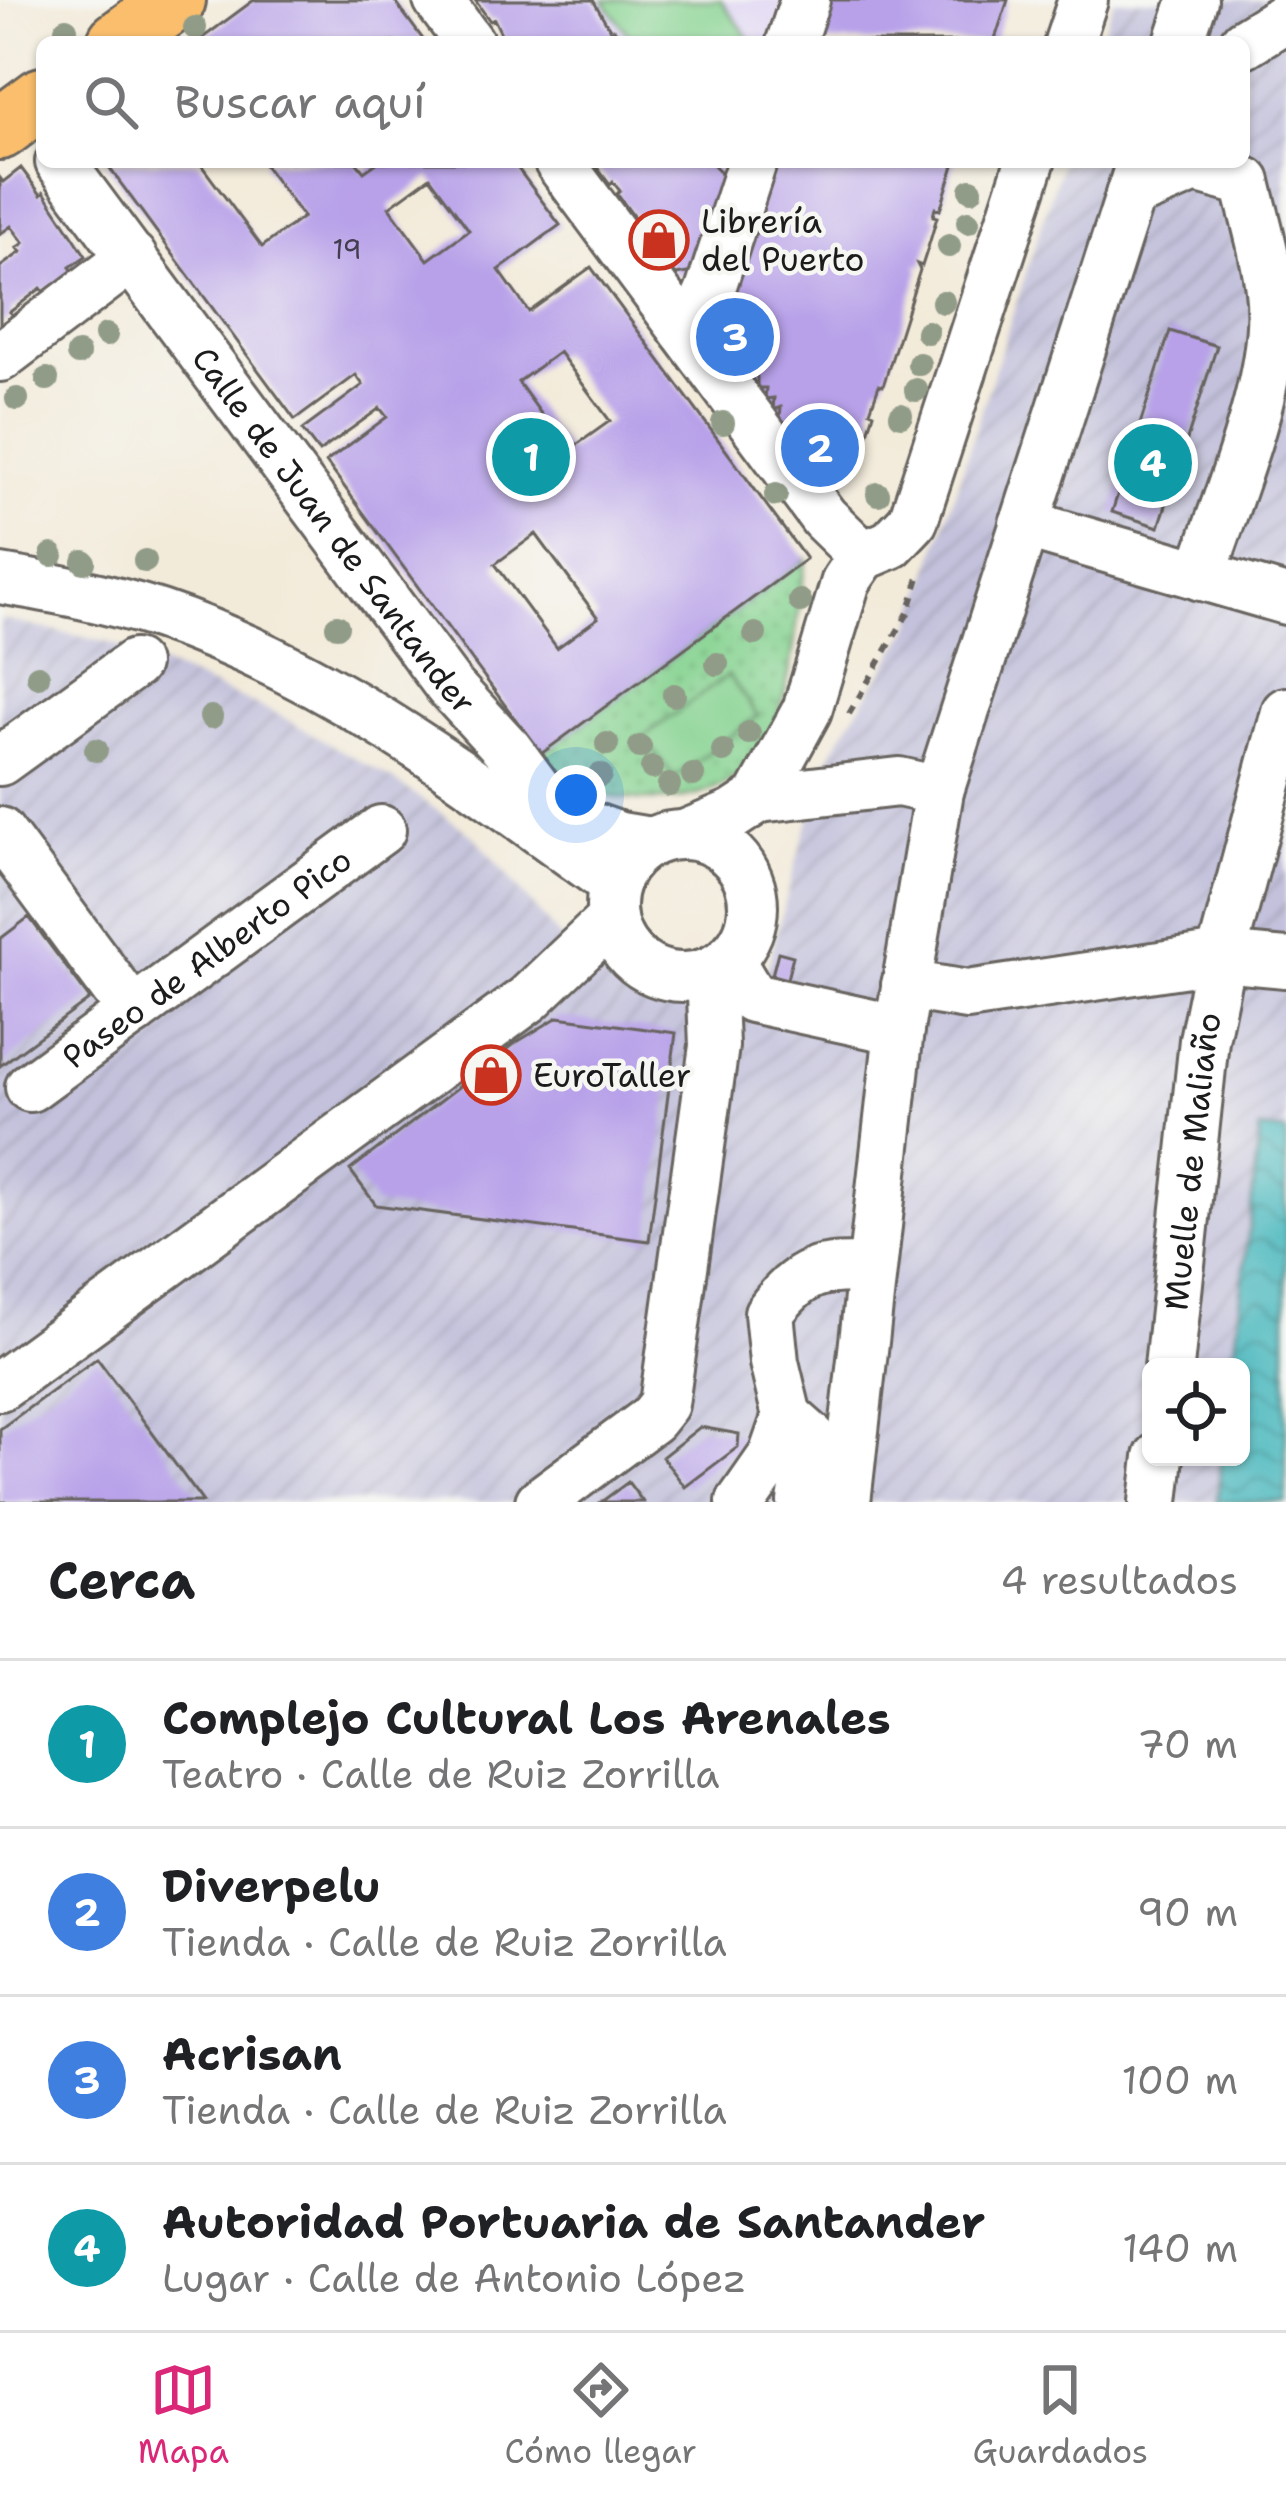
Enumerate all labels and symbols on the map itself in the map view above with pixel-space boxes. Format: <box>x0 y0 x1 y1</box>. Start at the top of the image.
place label: Librería del Puerto <box>701 199 865 282</box>
shop icon: Librería del Puerto <box>628 209 690 271</box>
house number: 19 <box>332 231 362 268</box>
pin: 3 <box>696 292 774 382</box>
street label: Calle de Juan de Santander <box>182 338 486 724</box>
pin: 2 <box>781 403 859 493</box>
pin: 1 <box>492 412 570 502</box>
pin: 4 <box>1114 418 1192 508</box>
your location <box>546 765 606 825</box>
street label: Paseo de Alberto Pico <box>53 837 361 1079</box>
street label: Muelle de Maliaño <box>1153 1008 1232 1313</box>
shop icon: EuroTaller <box>460 1044 522 1106</box>
place label: EuroTaller <box>533 1053 691 1098</box>

